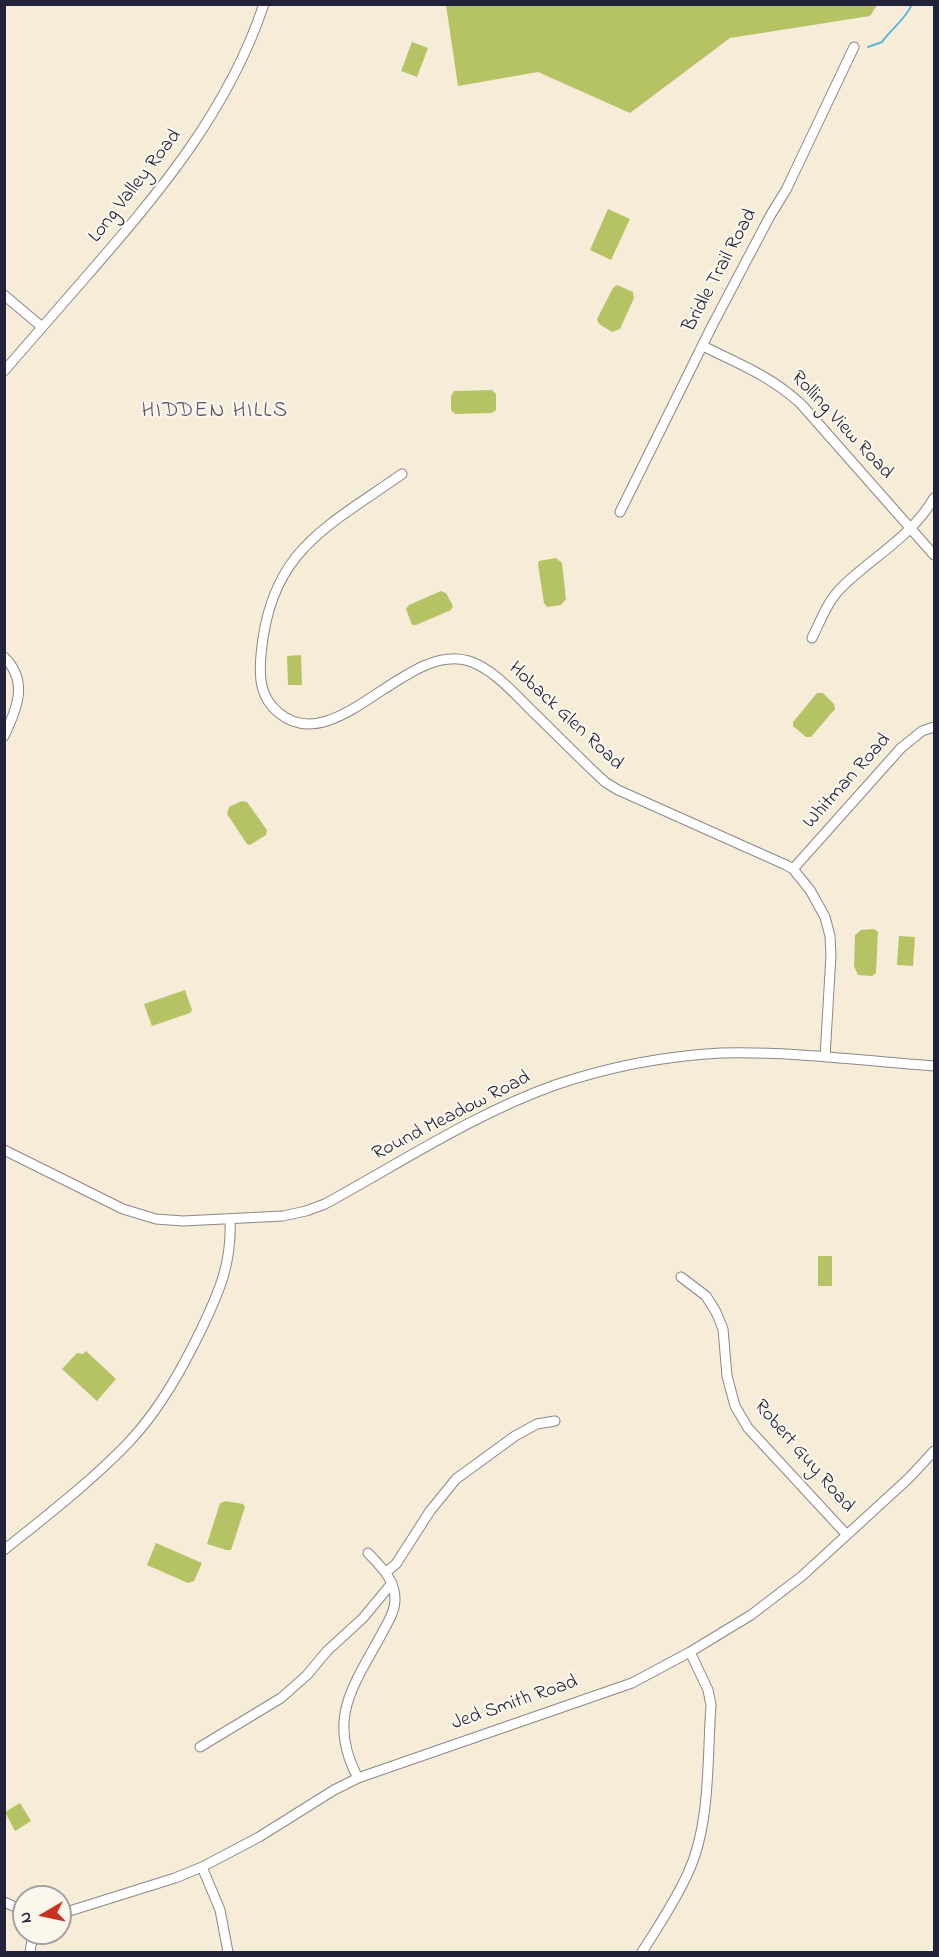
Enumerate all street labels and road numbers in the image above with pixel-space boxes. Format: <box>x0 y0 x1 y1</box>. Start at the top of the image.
street label: Long Valley Road <box>84 126 188 248</box>
street label: Bridle Trail Road <box>679 205 763 337</box>
street label: Rolling View Road <box>785 367 897 485</box>
street label: Hoback Glen Road <box>502 658 628 776</box>
street label: Whitman Road <box>799 729 897 835</box>
street label: Round Meadow Road <box>369 1067 535 1167</box>
street label: Robert Guy Road <box>747 1396 859 1518</box>
street label: Jed Smith Road <box>449 1671 581 1737</box>

